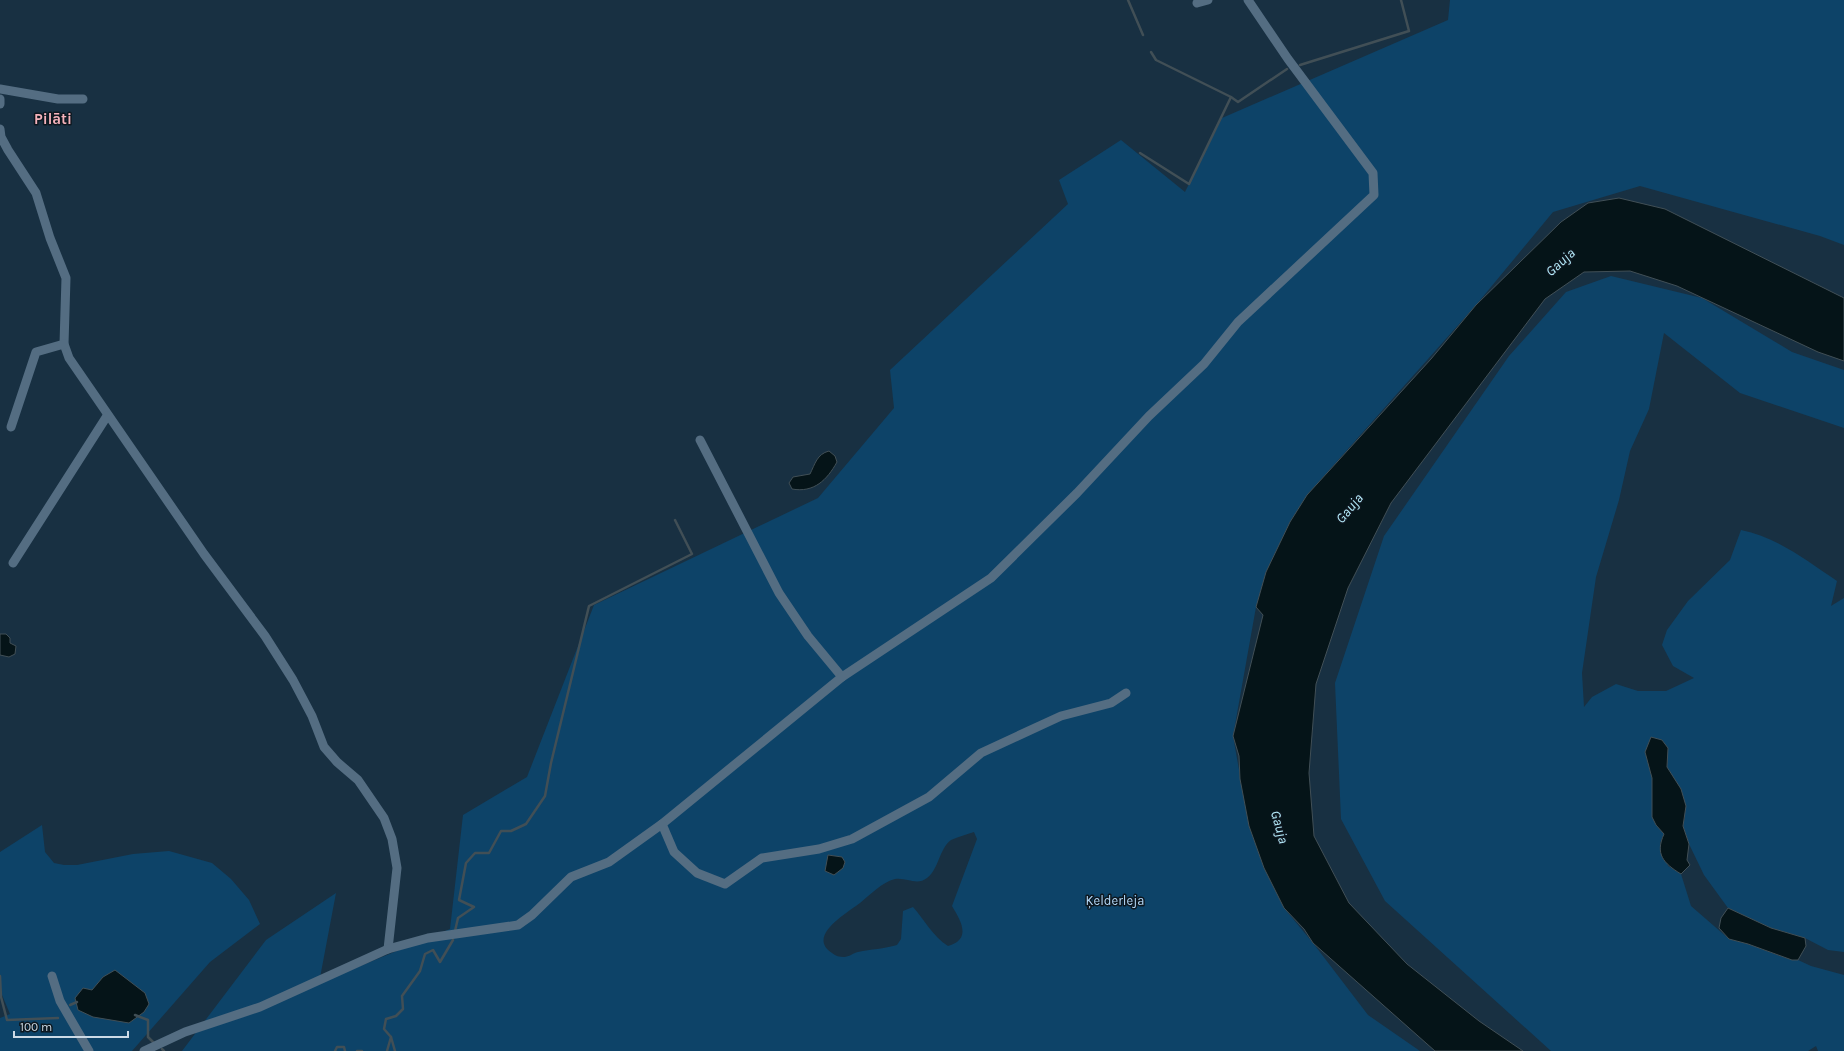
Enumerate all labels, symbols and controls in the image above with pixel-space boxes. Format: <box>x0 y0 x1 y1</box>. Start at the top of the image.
district label: Pilāti <box>34 110 72 128</box>
water label: Gauja <box>1542 245 1579 280</box>
water label: Gauja <box>1332 490 1367 527</box>
water label: Gauja <box>1267 809 1292 846</box>
park label: Ķelderleja <box>1086 893 1144 909</box>
scale bar <box>14 1013 128 1039</box>
text: 100 m <box>20 1020 52 1034</box>

